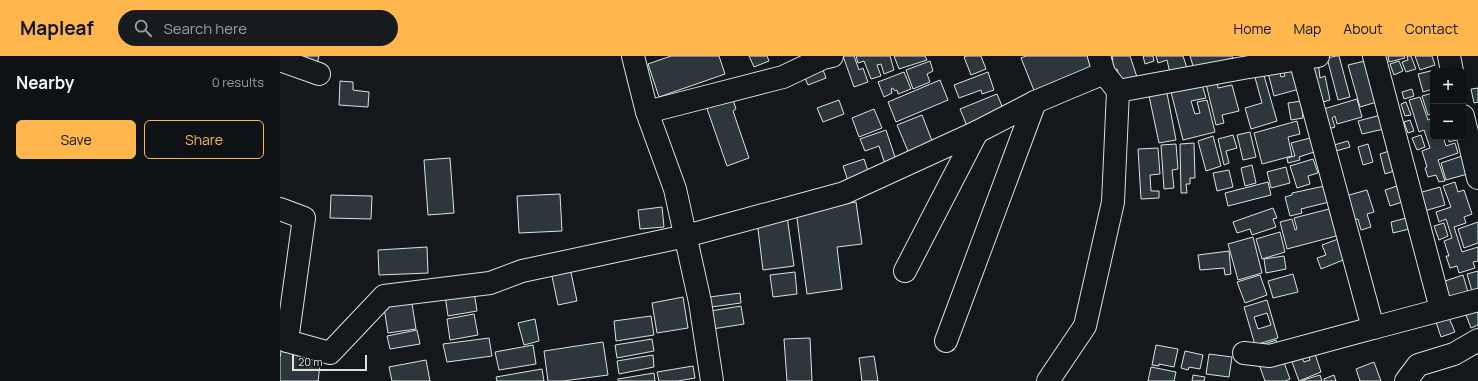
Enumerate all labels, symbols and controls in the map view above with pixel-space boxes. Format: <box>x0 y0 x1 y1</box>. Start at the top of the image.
search box <box>118 10 398 46</box>
text: Mapleaf <box>20 15 94 41</box>
icon: search <box>132 17 154 39</box>
text: Search here <box>164 18 247 39</box>
text: Home <box>1234 19 1271 38</box>
text: Map <box>1293 19 1321 38</box>
text: About <box>1343 19 1383 38</box>
text: Contact <box>1405 19 1458 38</box>
map controls <box>1430 68 1466 140</box>
button: + <box>1430 68 1466 104</box>
text: Nearby <box>16 71 74 94</box>
text: 0 results <box>212 73 264 91</box>
button: − <box>1430 104 1466 140</box>
button: Save <box>16 120 136 159</box>
button: Share <box>144 120 264 159</box>
scale bar <box>292 353 367 372</box>
text: 20 m <box>298 354 323 369</box>

